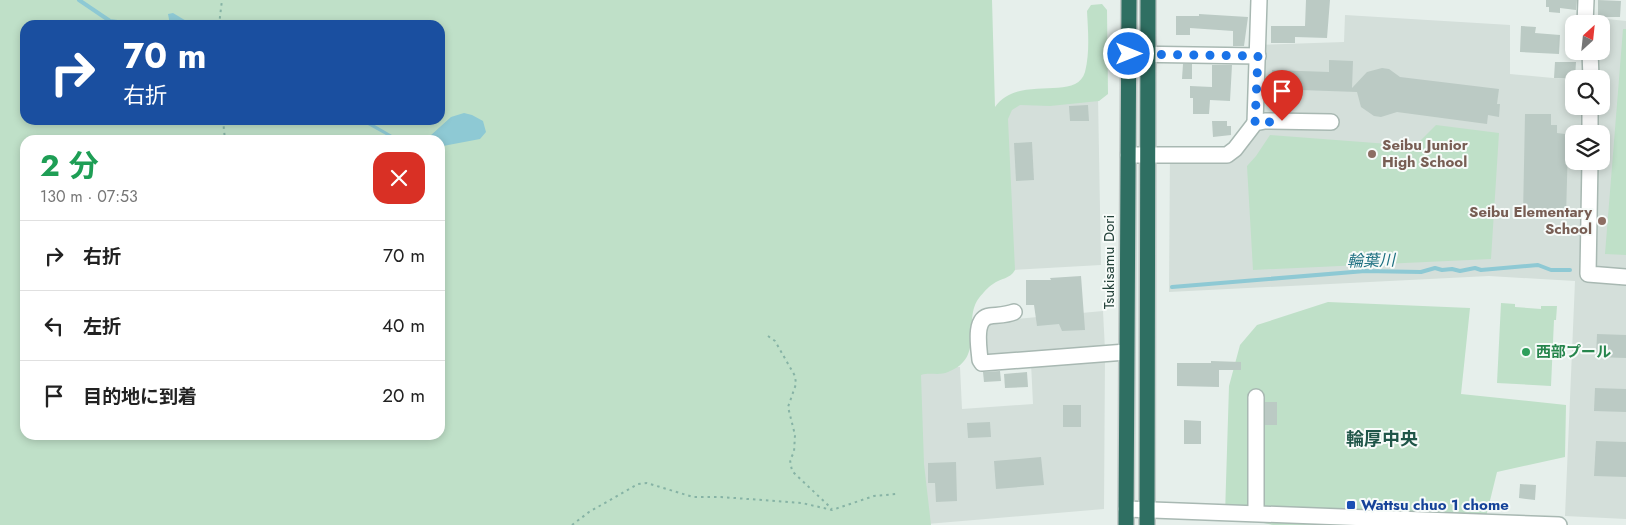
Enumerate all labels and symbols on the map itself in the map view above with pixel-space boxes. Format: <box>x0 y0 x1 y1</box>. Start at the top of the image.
north arrow <box>1565 15 1610 60</box>
position arrow <box>1102 27 1154 79</box>
pin <box>1261 70 1303 121</box>
place label: Seibu Junior High School <box>1382 134 1469 173</box>
marker: Seibu Junior High School <box>1366 148 1378 160</box>
place label: Seibu Elementary School <box>1469 201 1592 240</box>
street label: Tsukisamu Dori <box>1098 215 1120 309</box>
marker: Seibu Elementary School <box>1596 215 1608 227</box>
water label: 輪葉川 <box>1347 249 1397 272</box>
place label: 西部プール <box>1536 341 1611 363</box>
marker: 西部プール <box>1520 346 1532 358</box>
district label: 輪厚中央 <box>1346 426 1418 452</box>
place label: Wattsu chuo 1 chome <box>1361 494 1509 516</box>
marker: Wattsu chuo 1 chome <box>1345 499 1357 511</box>

